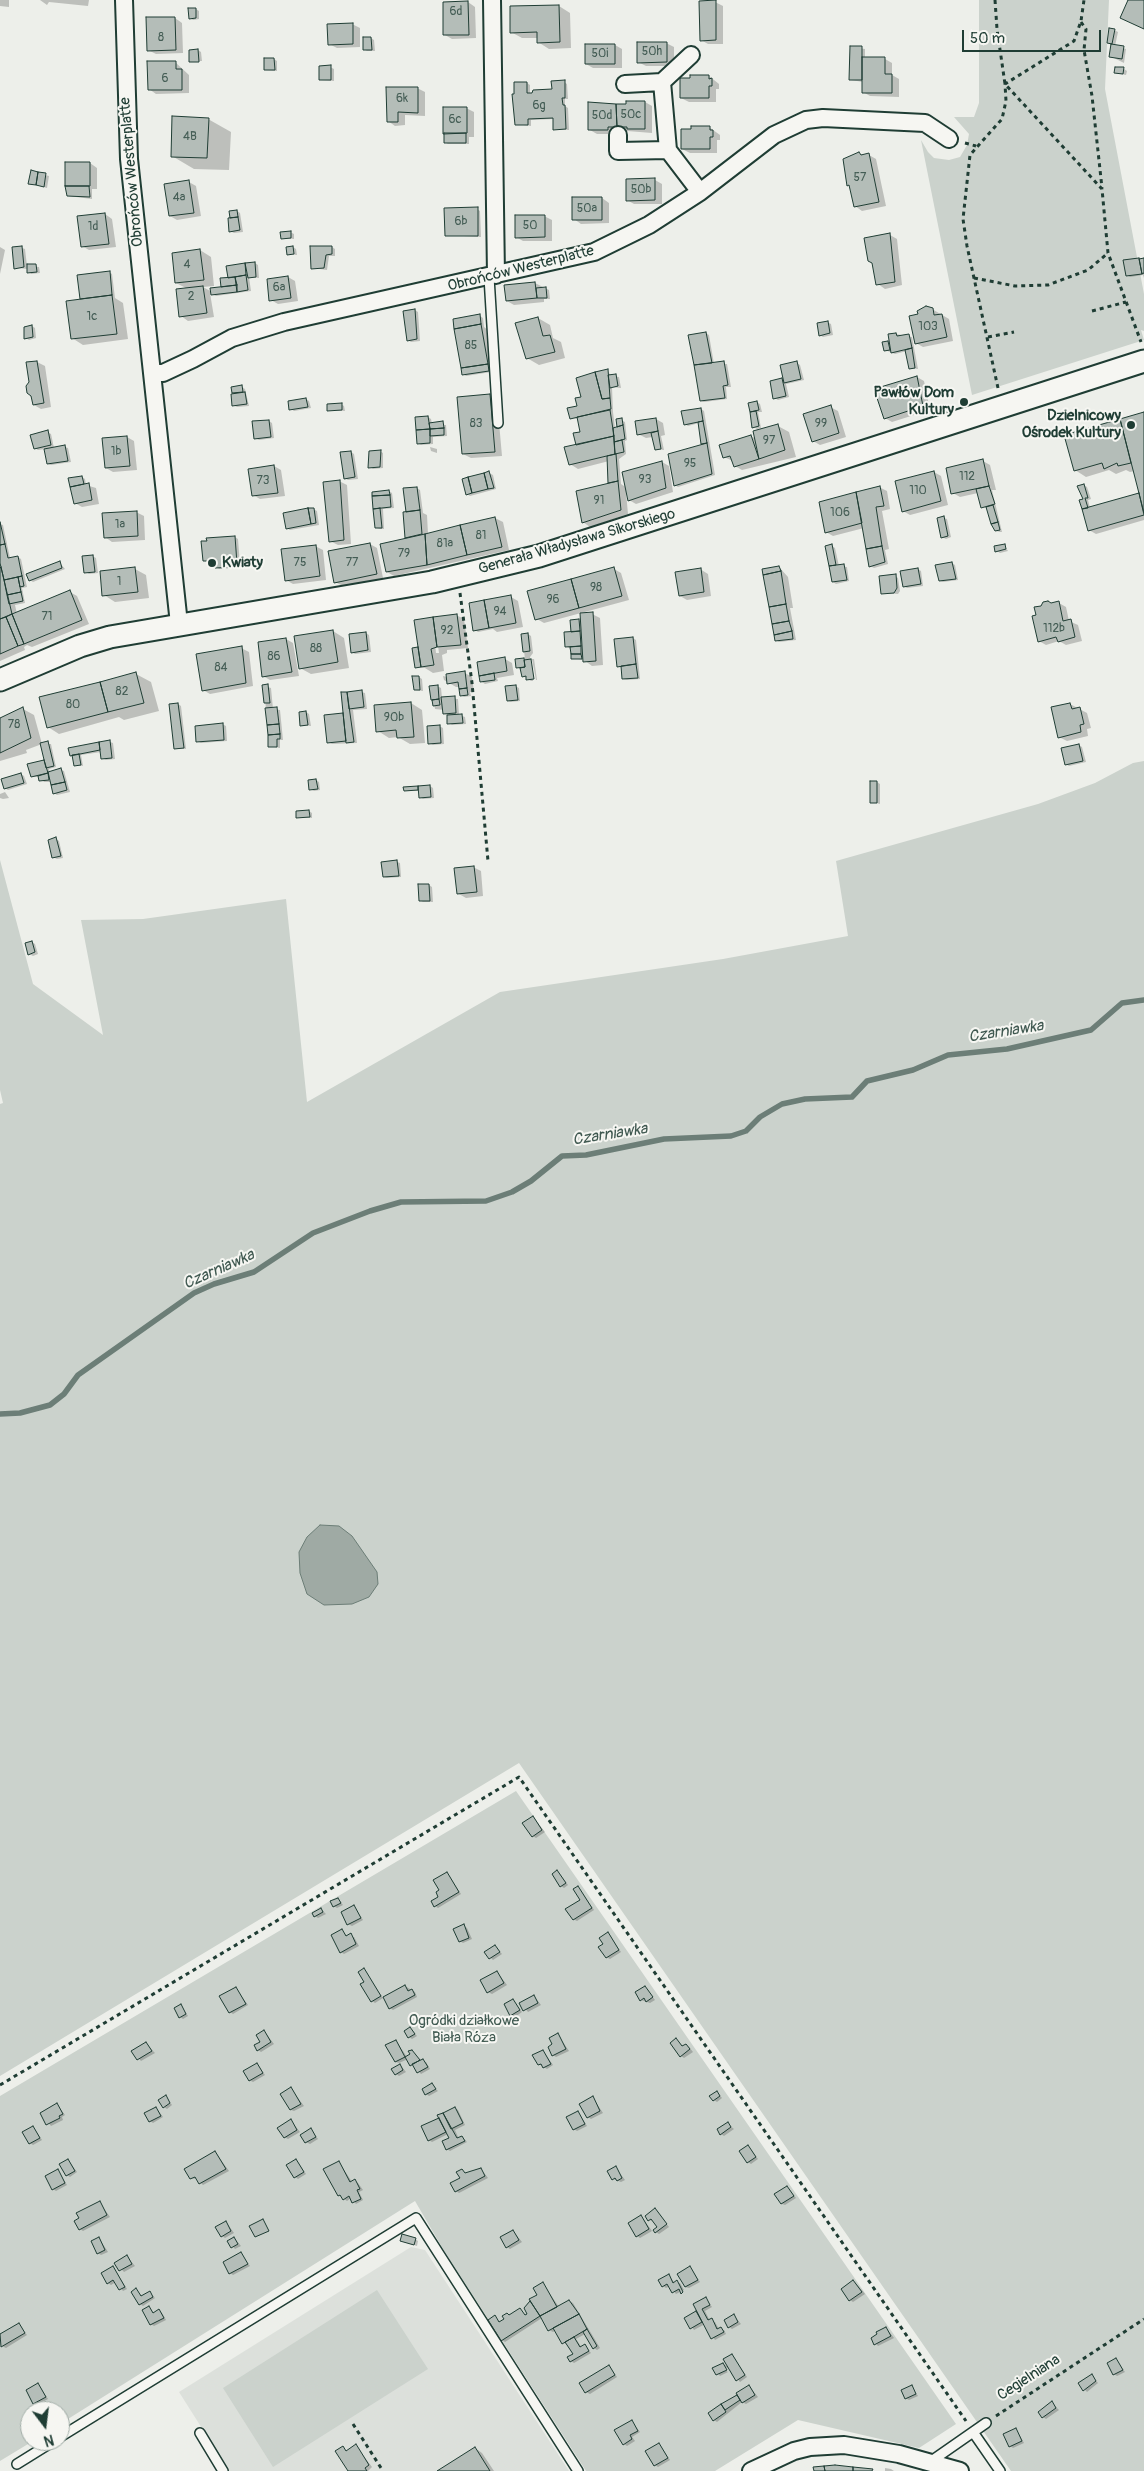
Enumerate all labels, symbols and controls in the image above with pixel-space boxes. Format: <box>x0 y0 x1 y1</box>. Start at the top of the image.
house number: 6d <box>450 5 462 19</box>
scale bar <box>964 20 1103 52</box>
text: 50 m <box>970 29 1005 48</box>
house number: 8 <box>158 31 164 45</box>
house number: 50h <box>642 45 662 59</box>
house number: 50i <box>592 47 608 61</box>
house number: 6 <box>162 72 168 86</box>
house number: 6k <box>396 92 408 106</box>
street label: Obrońców Westerplatte <box>116 96 148 248</box>
house number: 6g <box>532 99 546 113</box>
house number: 50c <box>621 108 641 122</box>
house number: 50d <box>592 109 612 123</box>
house number: 6c <box>448 113 462 127</box>
house number: 4B <box>183 130 197 144</box>
house number: 57 <box>854 171 866 185</box>
house number: 50b <box>631 183 651 197</box>
house number: 4a <box>173 191 185 205</box>
house number: 50a <box>577 202 597 216</box>
house number: 6b <box>455 215 467 229</box>
house number: 50 <box>523 219 537 233</box>
house number: 1d <box>88 220 98 234</box>
street label: Obrońców Westerplatte <box>446 242 596 296</box>
house number: 4 <box>184 258 190 272</box>
house number: 6a <box>273 281 285 295</box>
house number: 2 <box>188 290 194 304</box>
house number: 1c <box>87 310 97 324</box>
house number: 103 <box>918 320 938 334</box>
house number: 85 <box>465 339 477 353</box>
place label: Pawłów Dom Kultury <box>874 384 954 419</box>
marker: Pawłów Dom Kultury <box>958 396 970 408</box>
place label: Dzielnicowy Ośrodek Kultury <box>1022 407 1121 442</box>
house number: 83 <box>470 417 482 431</box>
house number: 99 <box>815 417 827 431</box>
marker: Dzielnicowy Ośrodek Kultury <box>1125 419 1137 431</box>
house number: 97 <box>763 434 775 448</box>
house number: 1b <box>111 445 121 459</box>
house number: 95 <box>684 457 696 471</box>
house number: 112 <box>959 470 975 484</box>
house number: 93 <box>639 473 651 487</box>
house number: 73 <box>256 474 270 488</box>
house number: 110 <box>909 484 927 498</box>
house number: 91 <box>594 494 604 508</box>
street label: Generała Władysława Sikorskiego <box>477 505 677 579</box>
house number: 106 <box>830 506 850 520</box>
house number: 1a <box>115 518 125 532</box>
house number: 81 <box>476 529 486 543</box>
house number: 81a <box>437 537 453 551</box>
house number: 79 <box>398 547 410 561</box>
place label: Kwiaty <box>222 554 263 572</box>
house number: 75 <box>294 556 306 570</box>
house number: 77 <box>346 556 358 570</box>
marker: Kwiaty <box>206 557 218 569</box>
house number: 1 <box>117 575 121 589</box>
house number: 98 <box>590 581 602 595</box>
house number: 96 <box>546 593 560 607</box>
house number: 94 <box>493 605 507 619</box>
house number: 71 <box>41 610 53 624</box>
house number: 112b <box>1043 622 1065 636</box>
house number: 92 <box>441 624 453 638</box>
house number: 88 <box>310 642 322 656</box>
house number: 86 <box>267 650 281 664</box>
house number: 84 <box>214 661 228 675</box>
house number: 82 <box>116 685 128 699</box>
house number: 80 <box>66 698 80 712</box>
house number: 90b <box>384 711 404 725</box>
house number: 78 <box>8 718 20 732</box>
water label: Czarniawka <box>967 1017 1045 1047</box>
water label: Czarniawka <box>571 1120 649 1150</box>
water label: Czarniawka <box>181 1246 257 1294</box>
park label: Ogródki działkowe Biała Róza <box>409 2012 519 2047</box>
street label: Cegielniana <box>994 2351 1064 2405</box>
north arrow <box>20 2401 70 2451</box>
text: N <box>42 2431 56 2449</box>

